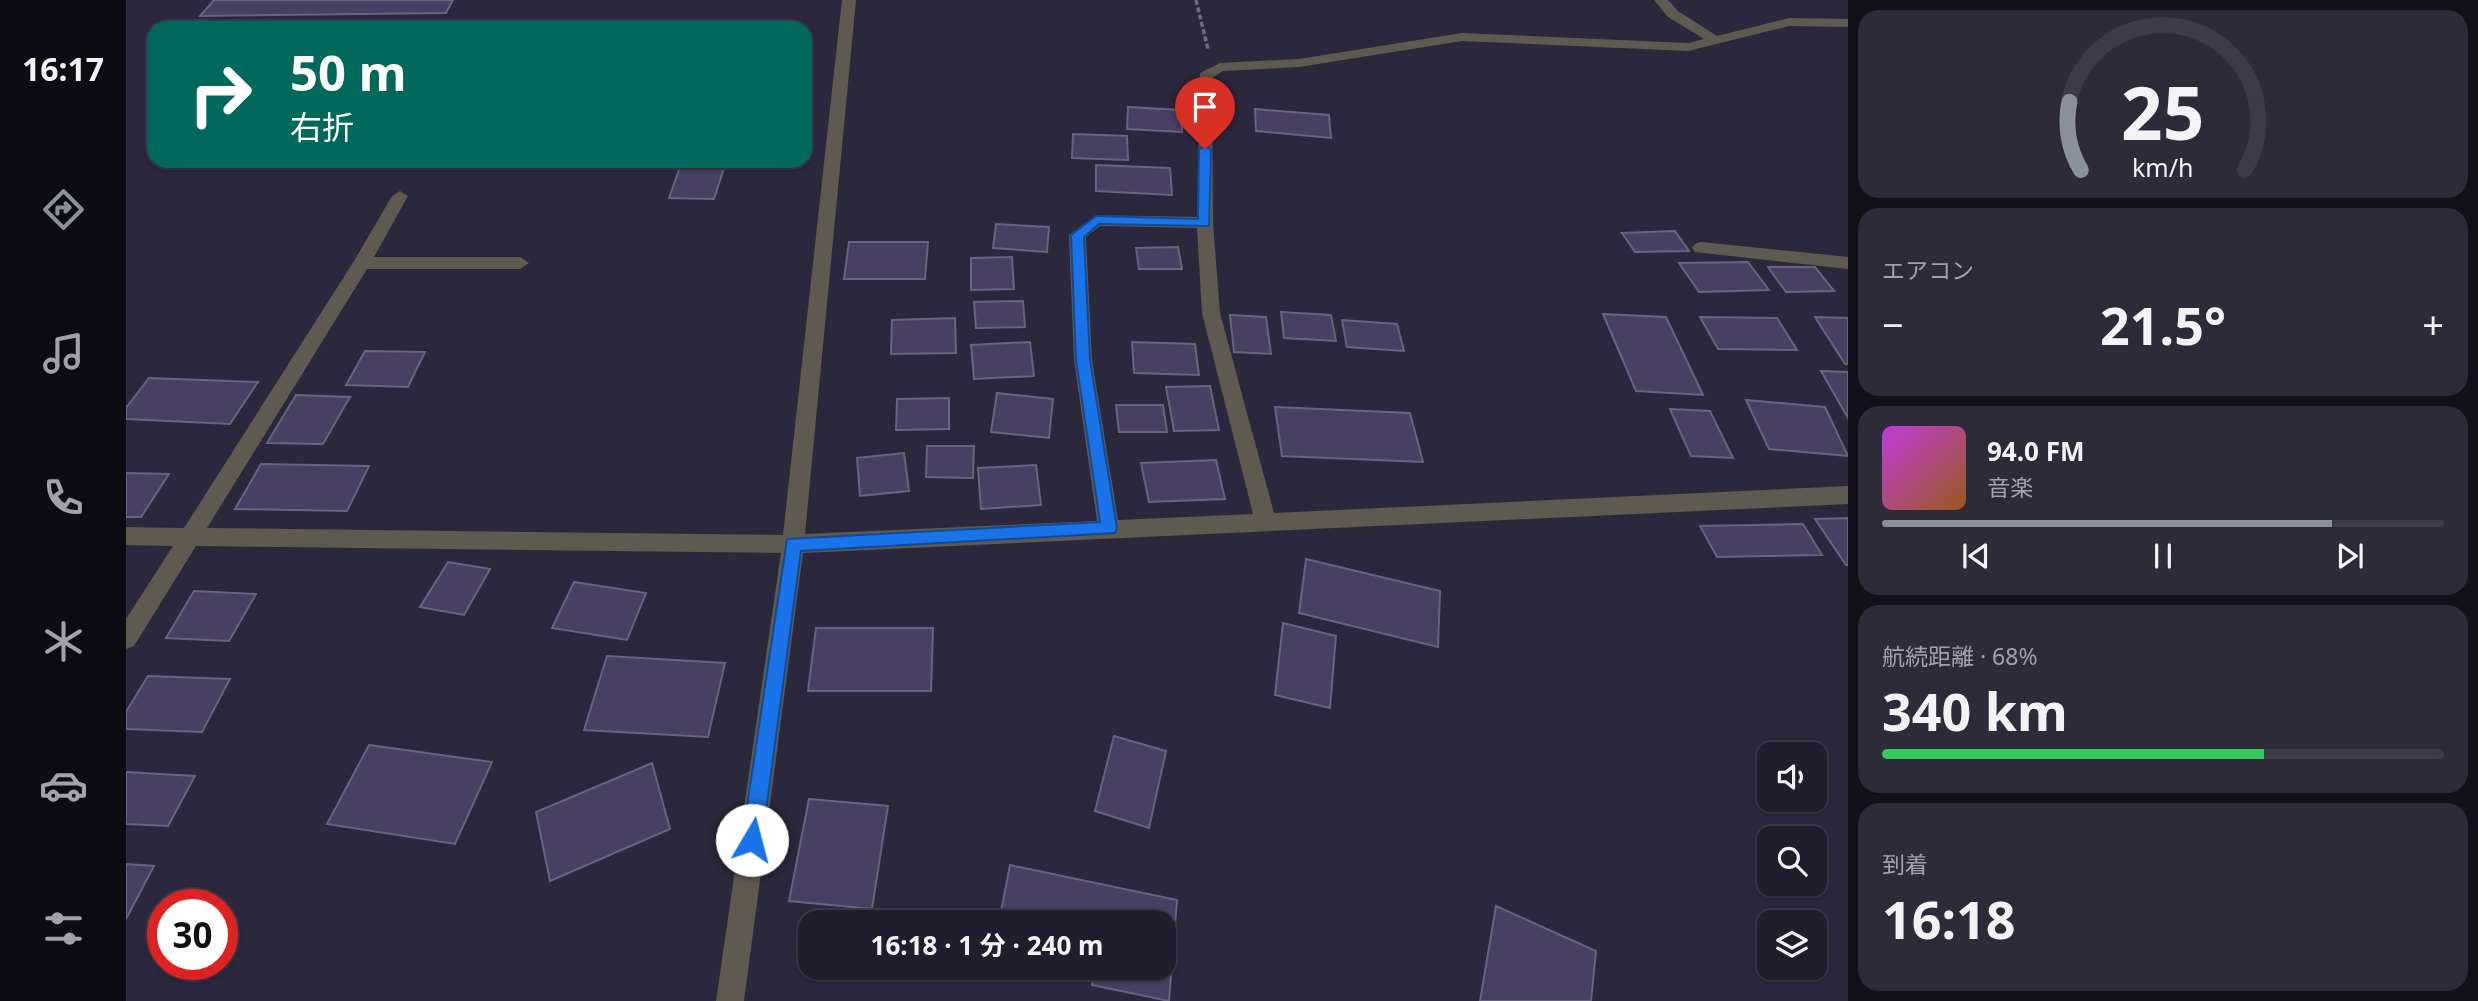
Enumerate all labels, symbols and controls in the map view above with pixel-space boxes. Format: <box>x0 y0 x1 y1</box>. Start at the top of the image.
text: 50 m <box>290 39 407 105</box>
text: 16:17 <box>22 47 104 90</box>
icon: right <box>175 49 266 140</box>
text: 25 <box>2121 62 2205 161</box>
pin <box>1175 77 1235 149</box>
icon: arrive <box>1186 88 1224 126</box>
text: 右折 <box>290 105 354 148</box>
text: km/h <box>2132 150 2194 184</box>
icon: directions <box>39 185 88 234</box>
text: エアコン <box>1882 254 1974 286</box>
text: 21.5° <box>2100 289 2226 360</box>
text: − <box>1882 298 1904 350</box>
text: + <box>2422 298 2444 350</box>
icon: music <box>39 329 88 378</box>
text: 94.0 FM <box>1987 433 2084 469</box>
text: 音楽 <box>1987 471 2033 503</box>
icon: phone <box>39 473 88 522</box>
icon: previous <box>1957 537 1995 575</box>
icon: pause <box>2144 537 2182 575</box>
icon: next <box>2331 537 2369 575</box>
icon: climate <box>39 617 88 666</box>
text: 航続距離 · 68% <box>1882 640 2038 672</box>
text: 340 km <box>1882 675 2068 746</box>
map controls <box>1757 742 1827 980</box>
button: sound <box>1757 742 1827 812</box>
icon: car <box>39 761 88 810</box>
position arrow <box>715 803 789 877</box>
button: search <box>1757 826 1827 896</box>
text: 到着 <box>1882 848 1928 880</box>
text: 16:18 <box>1882 883 2016 954</box>
speed limit sign: 30 <box>147 889 238 980</box>
icon: filters <box>39 904 88 953</box>
button: layers <box>1757 910 1827 980</box>
text: 16:18 · 1 分 · 240 m <box>871 927 1103 963</box>

